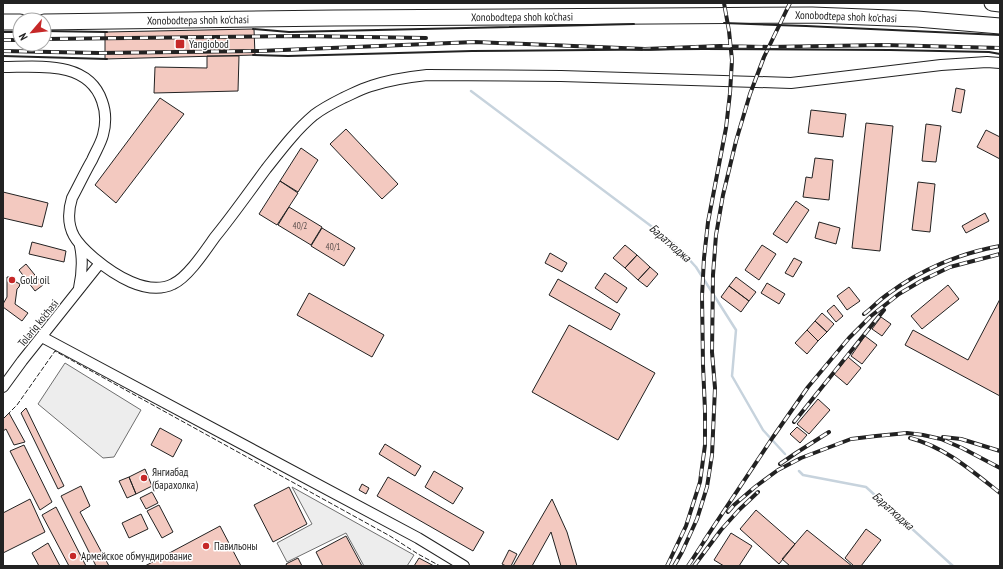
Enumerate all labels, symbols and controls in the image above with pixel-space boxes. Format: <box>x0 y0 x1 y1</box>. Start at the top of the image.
street label: Xonobodtepa shoh ko'chasi <box>795 8 897 25</box>
street label: Xonobodtepa shoh ko'chasi <box>471 9 573 24</box>
north arrow <box>12 12 52 52</box>
street label: Xonobodtepa shoh ko'chasi <box>147 12 249 28</box>
text: N <box>16 31 31 43</box>
place label: Yangiobod <box>189 37 229 51</box>
marker: Yangiobod <box>174 38 186 50</box>
house number: 40/2 <box>293 220 307 231</box>
water label: Баратходжа <box>646 220 695 266</box>
house number: 40/1 <box>326 241 340 252</box>
place label: Gold oil <box>20 273 50 287</box>
marker: Gold oil <box>7 275 17 285</box>
street label: Tolariq ko'chasi <box>15 297 61 349</box>
place label: Янгиабад (барахолка) <box>152 465 198 492</box>
marker: Янгиабад (барахолка) <box>139 473 149 483</box>
water label: Баратходжа <box>870 488 918 534</box>
place label: Павильоны <box>214 539 258 553</box>
marker: Павильоны <box>201 541 211 551</box>
place label: Армейское обмундирование <box>81 549 193 563</box>
marker: Армейское обмундирование <box>68 551 78 561</box>

